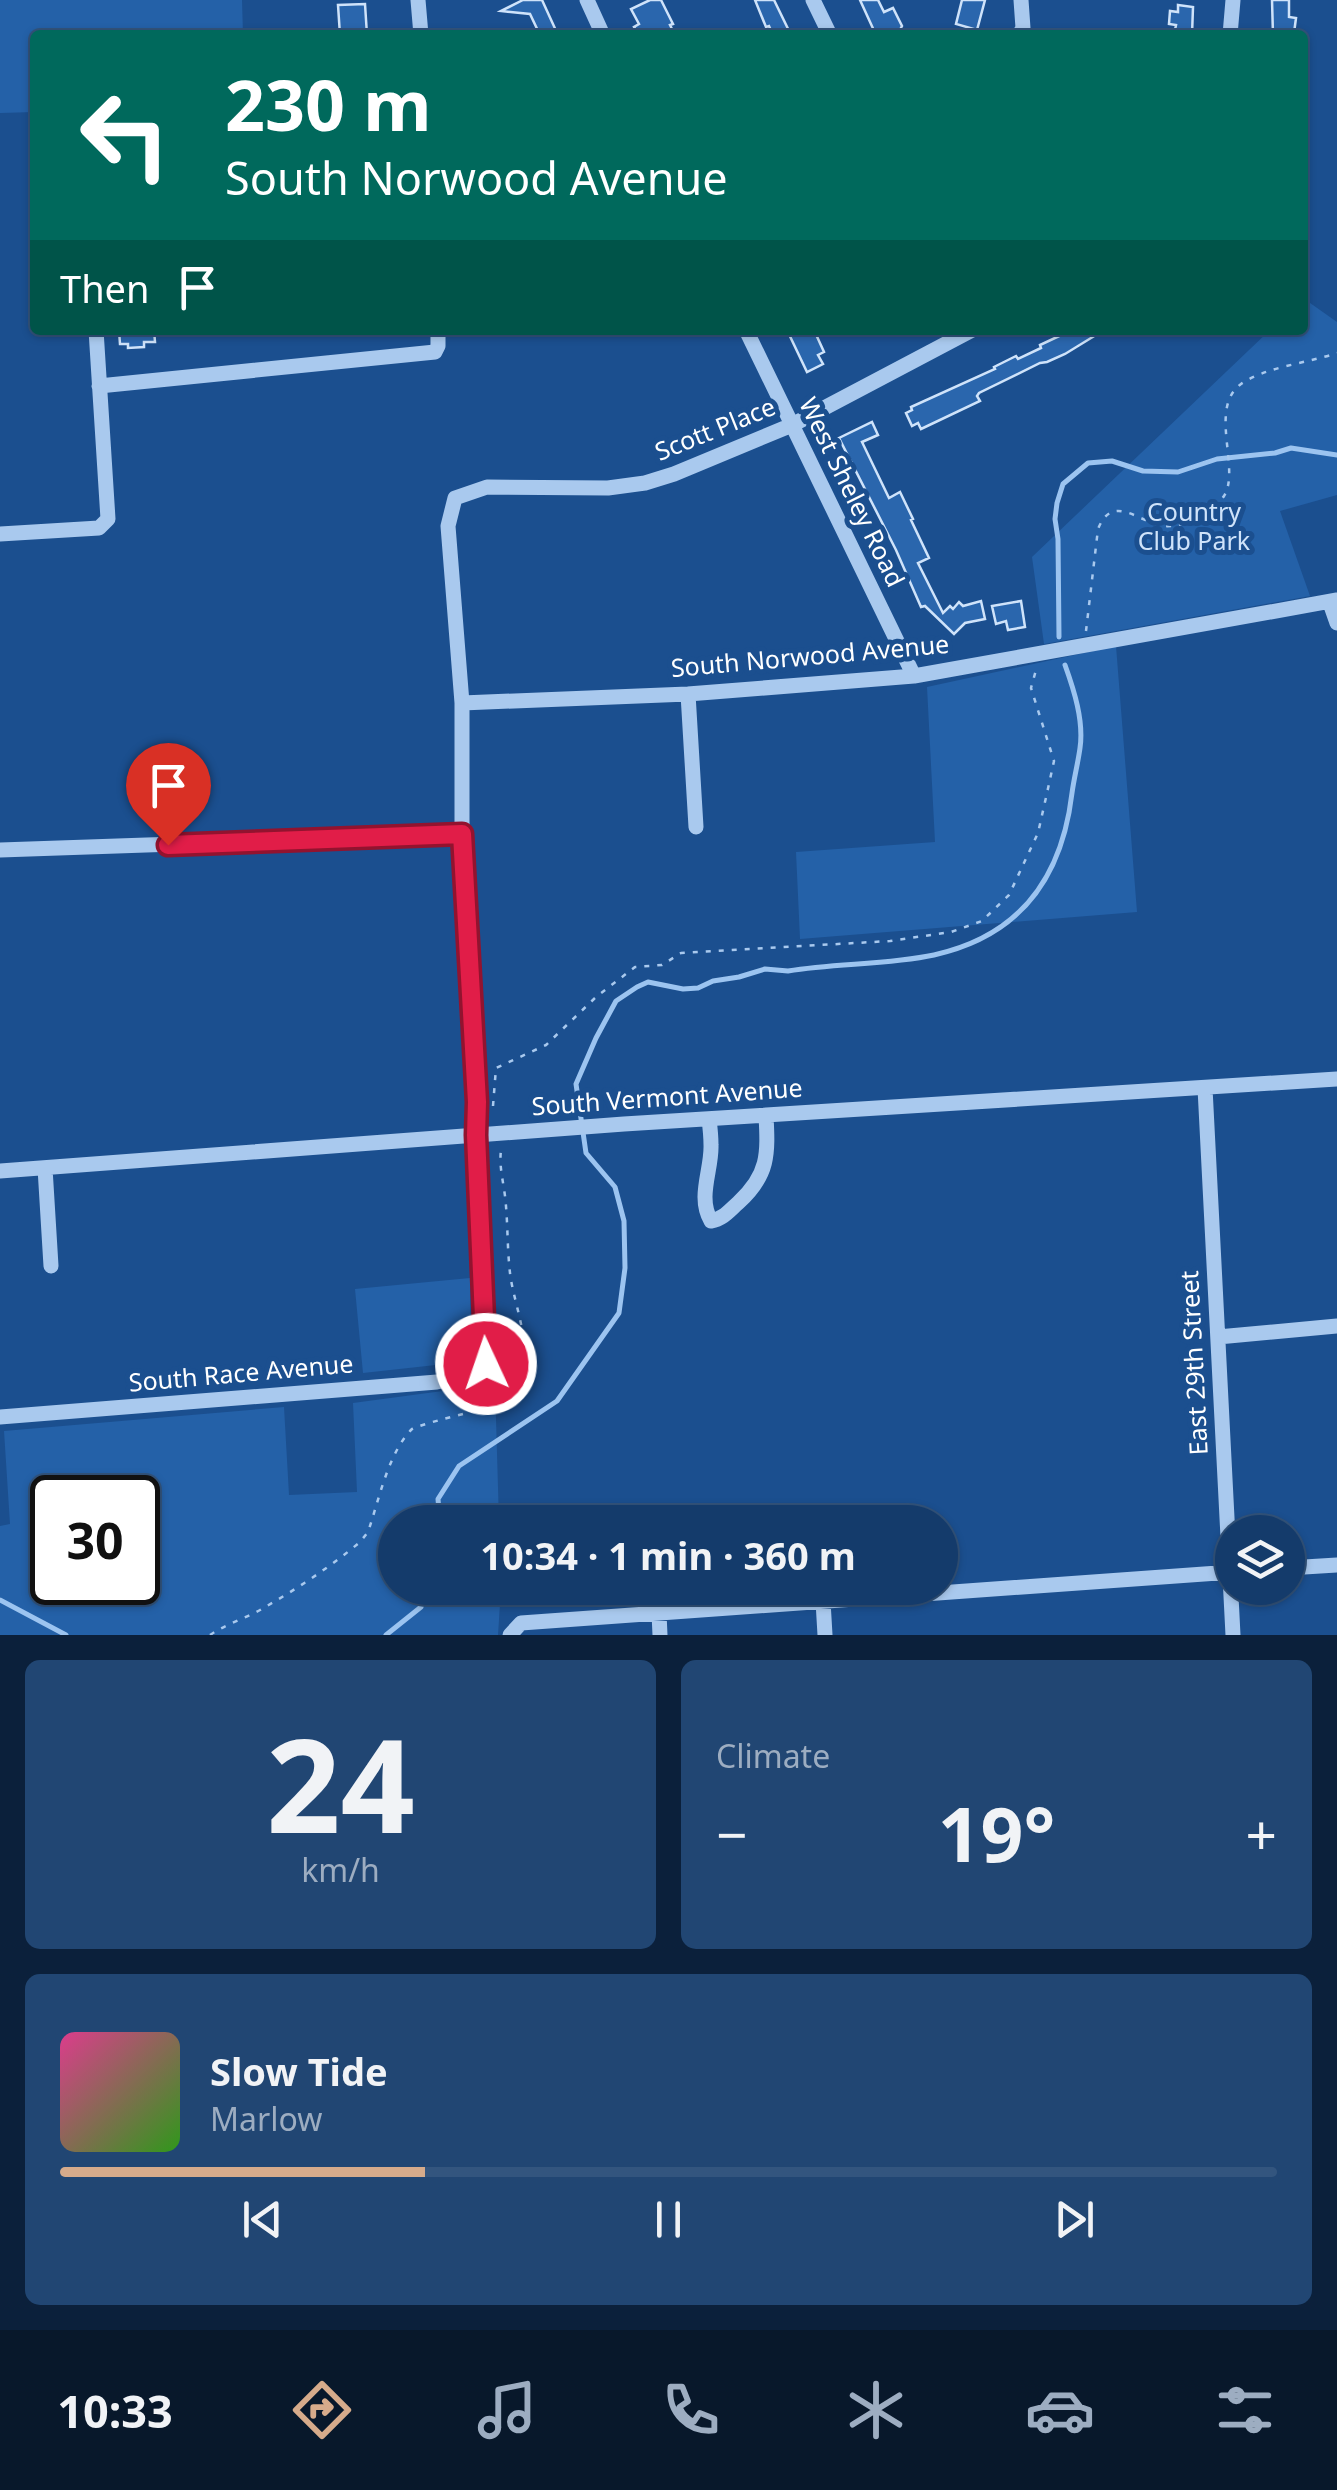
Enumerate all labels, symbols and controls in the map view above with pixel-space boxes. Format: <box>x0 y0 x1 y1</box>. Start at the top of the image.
text: 230 m <box>225 56 432 152</box>
icon: left <box>60 70 190 200</box>
text: South Norwood Avenue <box>225 147 728 208</box>
icon: arrive <box>170 260 225 315</box>
text: Then <box>60 262 150 314</box>
street label: Scott Place <box>649 389 780 468</box>
street label: West Sheley Road <box>792 391 914 592</box>
park label: Country Club Park <box>1138 494 1251 557</box>
street label: South Norwood Avenue <box>669 626 951 684</box>
pin <box>126 743 211 846</box>
icon: arrive <box>141 758 196 813</box>
street label: South Vermont Avenue <box>530 1070 804 1122</box>
street label: East 29th Street <box>1171 1270 1215 1456</box>
position arrow <box>434 1312 538 1416</box>
street label: South Race Avenue <box>127 1345 355 1399</box>
speed limit sign: 30 <box>30 1475 160 1605</box>
map controls <box>1215 1515 1305 1605</box>
button: layers <box>1215 1515 1305 1605</box>
text: 10:34 · 1 min · 360 m <box>480 1529 856 1581</box>
text: 24 <box>266 1694 415 1871</box>
text: Climate <box>716 1734 830 1777</box>
text: 19° <box>938 1782 1055 1884</box>
text: − <box>716 1796 747 1871</box>
text: + <box>1246 1796 1277 1871</box>
text: km/h <box>301 1848 380 1891</box>
text: Slow Tide <box>210 2045 388 2097</box>
text: Marlow <box>210 2097 322 2140</box>
icon: previous <box>235 2192 290 2247</box>
icon: pause <box>641 2192 696 2247</box>
icon: next <box>1047 2192 1102 2247</box>
icon: directions <box>287 2375 357 2445</box>
icon: music <box>472 2375 542 2445</box>
icon: phone <box>656 2375 726 2445</box>
icon: climate <box>841 2375 911 2445</box>
icon: car <box>1025 2375 1095 2445</box>
icon: filters <box>1210 2375 1280 2445</box>
text: 10:33 <box>57 2380 173 2441</box>

